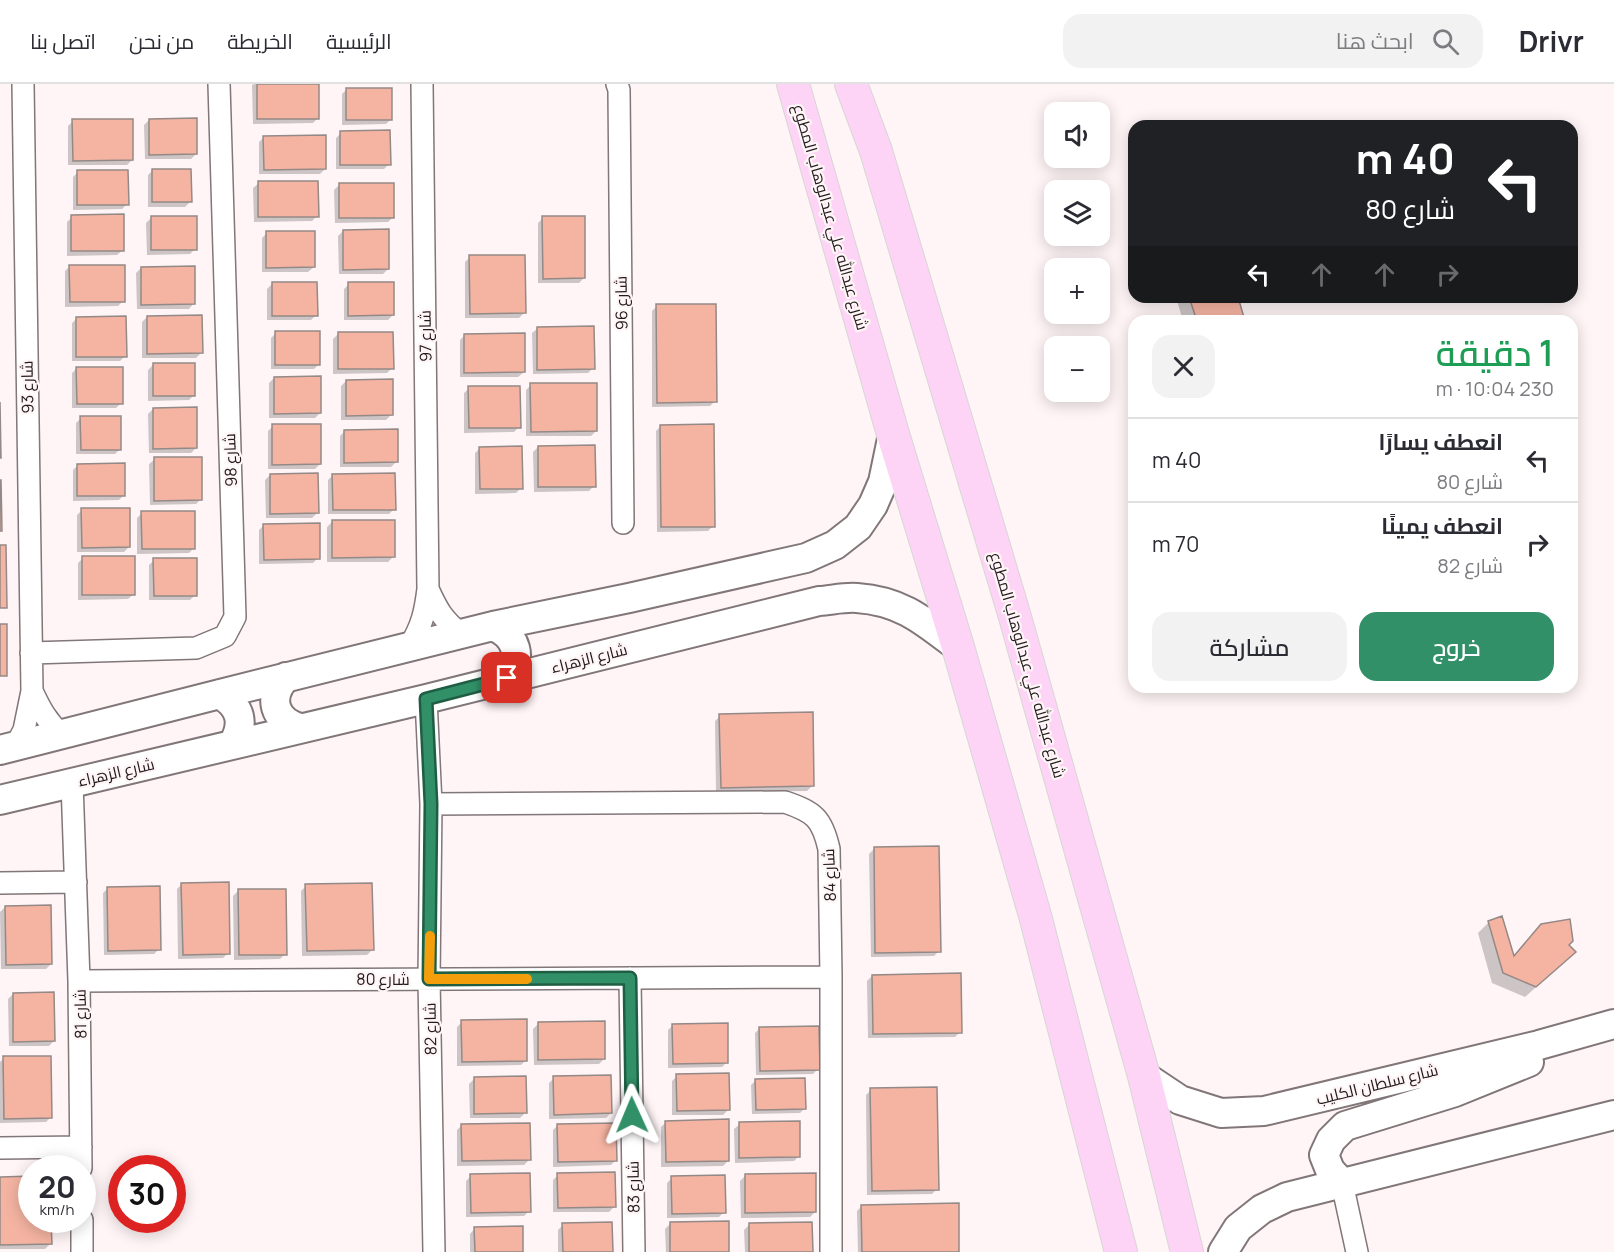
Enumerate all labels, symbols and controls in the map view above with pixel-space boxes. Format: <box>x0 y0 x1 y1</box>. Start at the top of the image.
search box <box>1063 14 1483 68</box>
text: Drivr <box>1519 22 1584 60</box>
icon: search <box>1429 25 1462 58</box>
text: ابحث هنا <box>1336 26 1414 56</box>
text: اتصل بنا <box>30 27 96 55</box>
text: من نحن <box>129 27 194 55</box>
text: الخريطة <box>227 27 293 55</box>
text: الرئيسية <box>326 27 392 55</box>
street label: شارع عبدالله علي عبدالوهاب المطوع <box>785 101 874 333</box>
map controls <box>1044 102 1110 402</box>
button: sound <box>1044 102 1110 168</box>
text: 40 m <box>1356 129 1455 187</box>
icon: left <box>1476 144 1554 222</box>
button: layers <box>1044 180 1110 246</box>
text: شارع 80 <box>1365 190 1455 227</box>
button: + <box>1044 258 1110 324</box>
icon: left <box>1242 258 1275 291</box>
icon: ahead <box>1305 258 1338 291</box>
icon: ahead <box>1368 258 1401 291</box>
icon: right <box>1431 258 1464 291</box>
street label: شارع 96 <box>610 276 633 330</box>
street label: شارع 97 <box>414 310 437 362</box>
text: 1 دقيقة <box>1436 328 1554 377</box>
button: close <box>1152 335 1215 398</box>
button: − <box>1044 336 1110 402</box>
street label: شارع 93 <box>16 360 39 414</box>
text: 230 m · 10:04 <box>1436 375 1554 402</box>
text: انعطف يسارًا <box>1379 427 1503 457</box>
street label: شارع 98 <box>218 433 243 487</box>
icon: left <box>1521 444 1554 477</box>
text: 40 m <box>1152 445 1201 475</box>
text: شارع 80 <box>1436 468 1503 495</box>
text: انعطف يمينًا <box>1381 511 1503 541</box>
icon: right <box>1521 528 1554 561</box>
text: 70 m <box>1152 529 1200 559</box>
street label: شارع عبدالله علي عبدالوهاب المطوع <box>982 549 1071 781</box>
text: شارع 82 <box>1437 552 1503 579</box>
button: مشاركة <box>1152 612 1347 681</box>
button: خروج <box>1359 612 1554 681</box>
street label: شارع الزهراء <box>548 638 630 679</box>
pin <box>481 652 532 703</box>
icon: arrive <box>490 661 523 694</box>
street label: شارع الزهراء <box>75 752 157 792</box>
street label: شارع 84 <box>817 848 842 902</box>
street label: شارع 80 <box>356 968 410 991</box>
street label: شارع 81 <box>69 989 92 1039</box>
street label: شارع 82 <box>419 1002 442 1056</box>
street label: شارع سلطان الكليب <box>1314 1058 1440 1111</box>
position arrow <box>600 1083 664 1147</box>
speed limit sign: 30 <box>108 1155 186 1233</box>
street label: شارع 83 <box>622 1161 645 1213</box>
text: 20 <box>38 1166 76 1207</box>
text: km/h <box>40 1199 74 1220</box>

